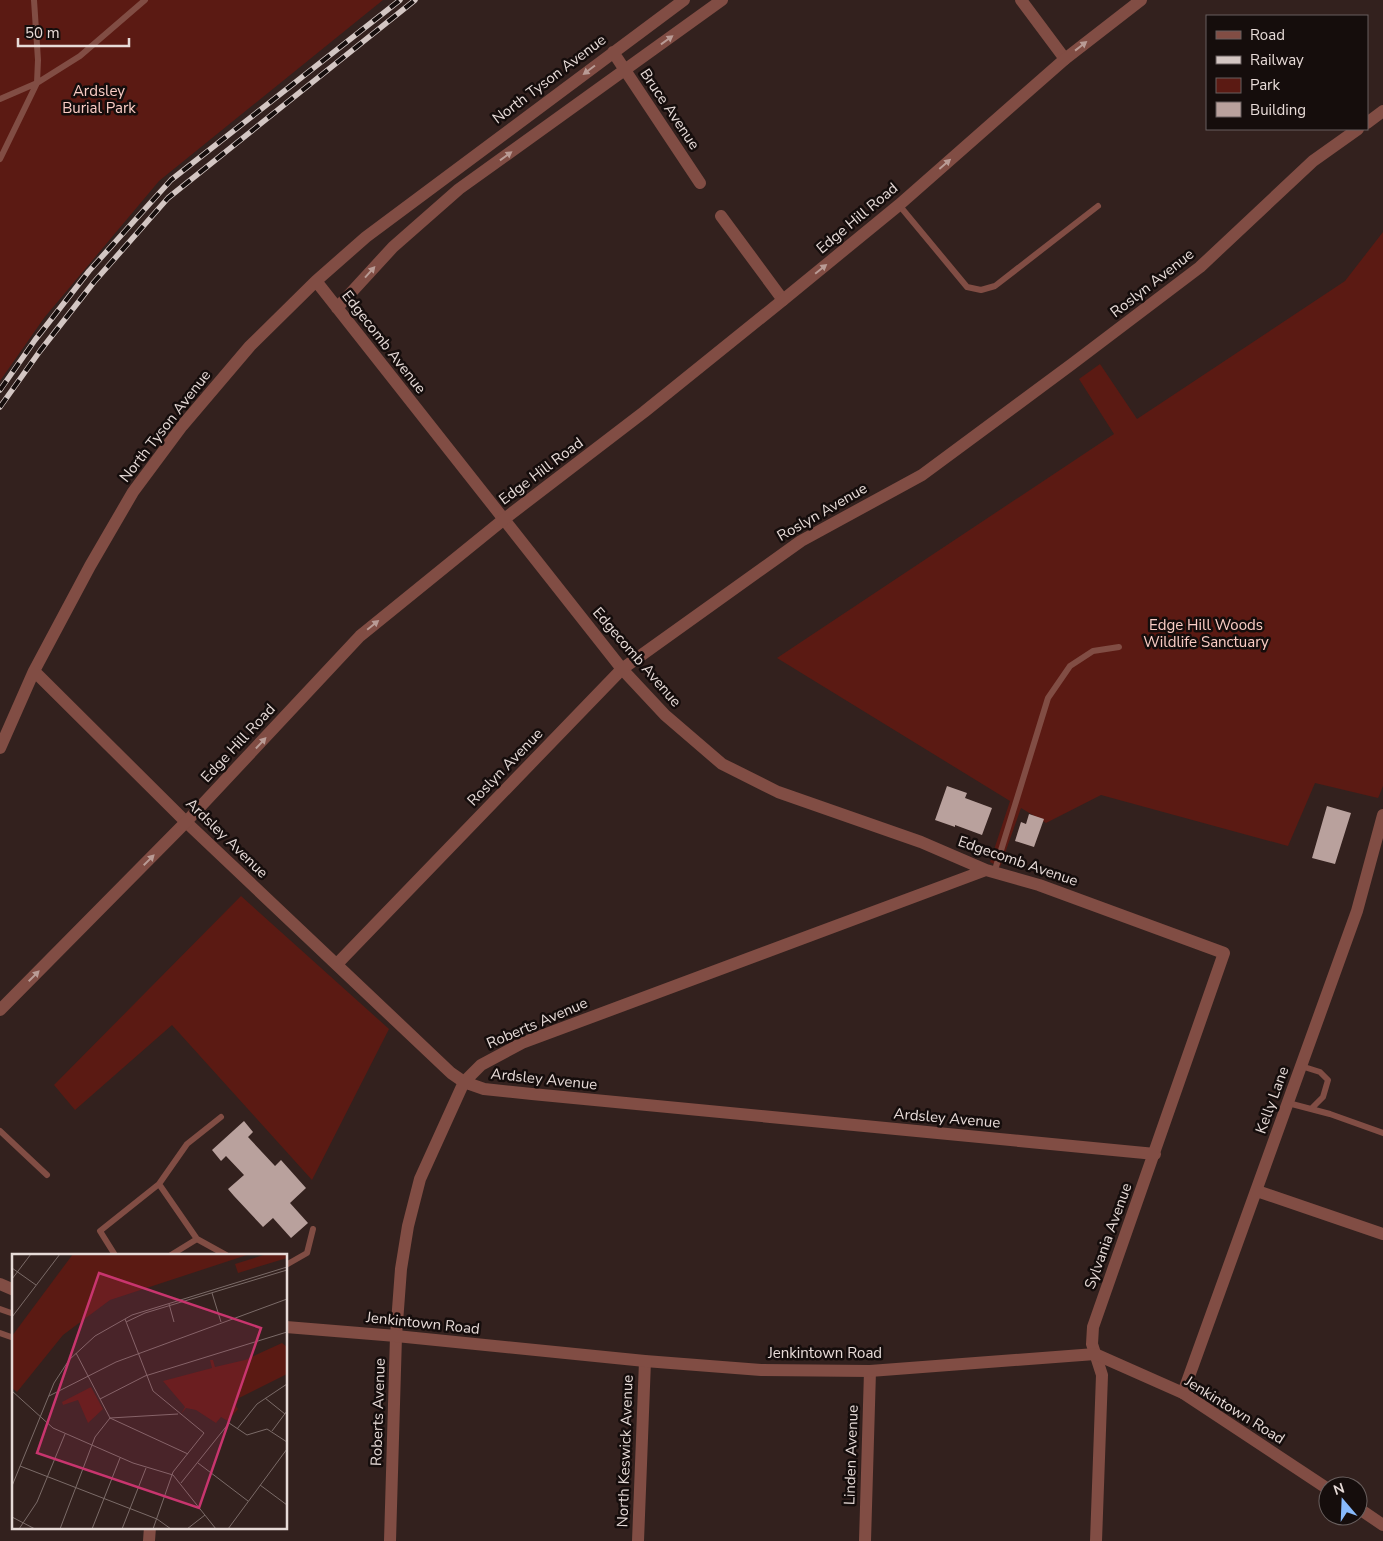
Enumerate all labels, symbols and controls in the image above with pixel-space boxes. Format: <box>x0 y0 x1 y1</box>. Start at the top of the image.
scale bar <box>18 15 129 47</box>
legend <box>1206 15 1368 130</box>
text: 50 m <box>25 23 60 43</box>
text: Road <box>1250 25 1285 45</box>
street label: North Tyson Avenue <box>488 30 610 128</box>
one-way arrow <box>660 35 674 45</box>
one-way arrow <box>1074 41 1087 52</box>
text: Railway <box>1250 50 1304 70</box>
one-way arrow <box>582 65 596 75</box>
street label: Bruce Avenue <box>636 65 704 153</box>
text: Park <box>1250 75 1280 95</box>
park label: Ardsley Burial Park <box>62 81 136 118</box>
text: Building <box>1250 100 1306 120</box>
one-way arrow <box>500 151 513 161</box>
one-way arrow <box>939 159 952 170</box>
street label: Edge Hill Road <box>812 178 902 258</box>
street label: Roslyn Avenue <box>1106 244 1198 322</box>
one-way arrow <box>814 263 827 274</box>
one-way arrow <box>364 266 376 278</box>
street label: Edgecomb Avenue <box>337 286 431 398</box>
street label: North Tyson Avenue <box>115 366 215 486</box>
street label: Edge Hill Road <box>495 433 587 509</box>
street label: Roslyn Avenue <box>773 478 871 546</box>
street label: Edgecomb Avenue <box>588 603 686 711</box>
park label: Edge Hill Woods Wildlife Sanctuary <box>1143 615 1269 652</box>
one-way arrow <box>366 620 379 631</box>
street label: Edge Hill Road <box>196 699 280 787</box>
street label: Roslyn Avenue <box>463 724 547 810</box>
one-way arrow <box>255 737 267 749</box>
street label: Ardsley Avenue <box>182 794 272 882</box>
street label: Edgecomb Avenue <box>955 831 1081 891</box>
one-way arrow <box>143 855 155 867</box>
one-way arrow <box>28 970 40 982</box>
street label: Roberts Avenue <box>483 993 591 1053</box>
street label: Ardsley Avenue <box>490 1063 598 1095</box>
street label: Kelly Lane <box>1251 1064 1293 1136</box>
street label: Ardsley Avenue <box>893 1103 1001 1133</box>
street label: Sylvania Avenue <box>1080 1180 1136 1292</box>
inset map <box>12 1254 288 1528</box>
street label: Jenkintown Road <box>364 1307 481 1339</box>
street label: Jenkintown Road <box>767 1343 882 1363</box>
street label: Roberts Avenue <box>366 1358 390 1466</box>
street label: Jenkintown Road <box>1180 1371 1289 1449</box>
street label: North Keswick Avenue <box>612 1374 638 1528</box>
street label: Linden Avenue <box>839 1405 863 1505</box>
north arrow <box>1318 1476 1368 1526</box>
text: N <box>1331 1478 1347 1500</box>

